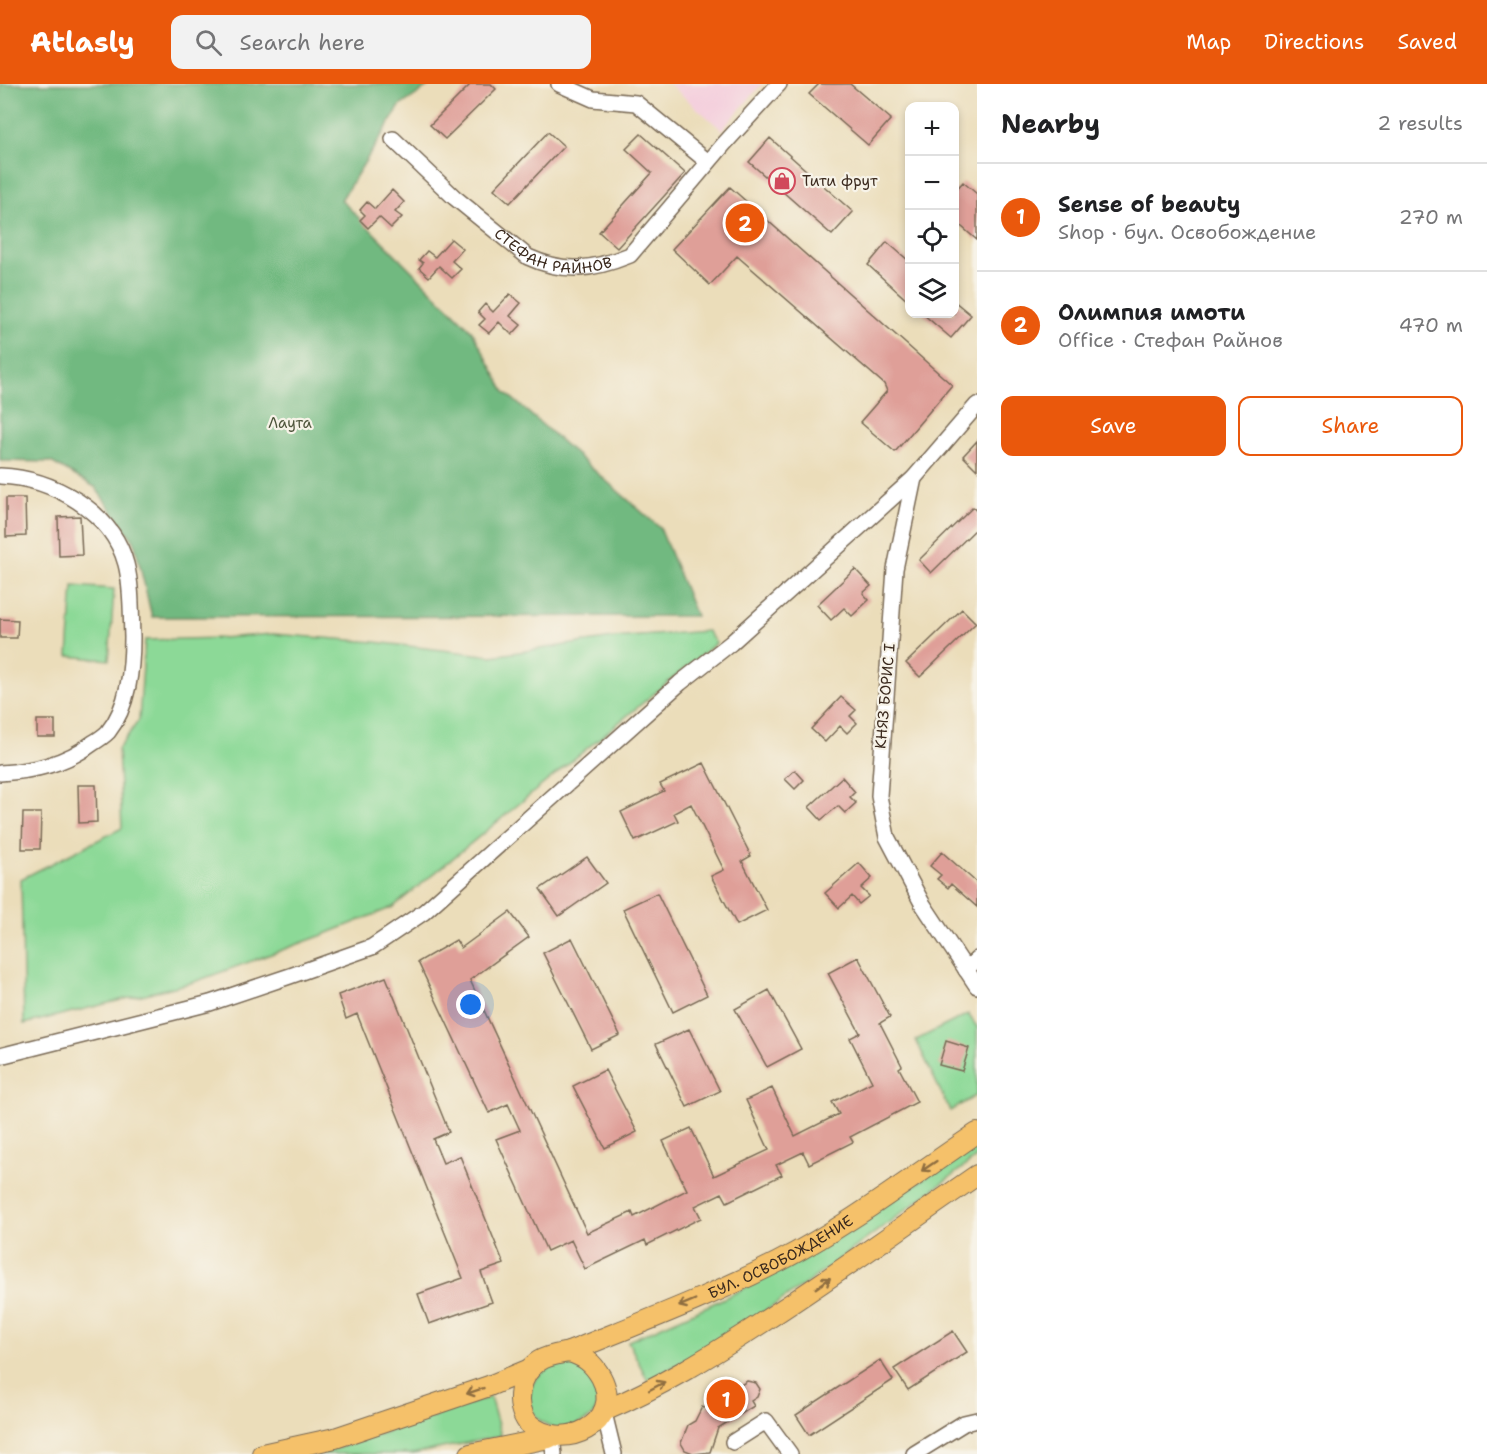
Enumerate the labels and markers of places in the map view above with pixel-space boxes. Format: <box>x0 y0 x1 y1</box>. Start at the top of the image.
shop icon: Тити фрут <box>767 166 797 196</box>
place label: Тити фрут <box>802 171 878 191</box>
pin: 2 <box>726 200 764 246</box>
pin: 1 <box>706 1376 746 1422</box>

